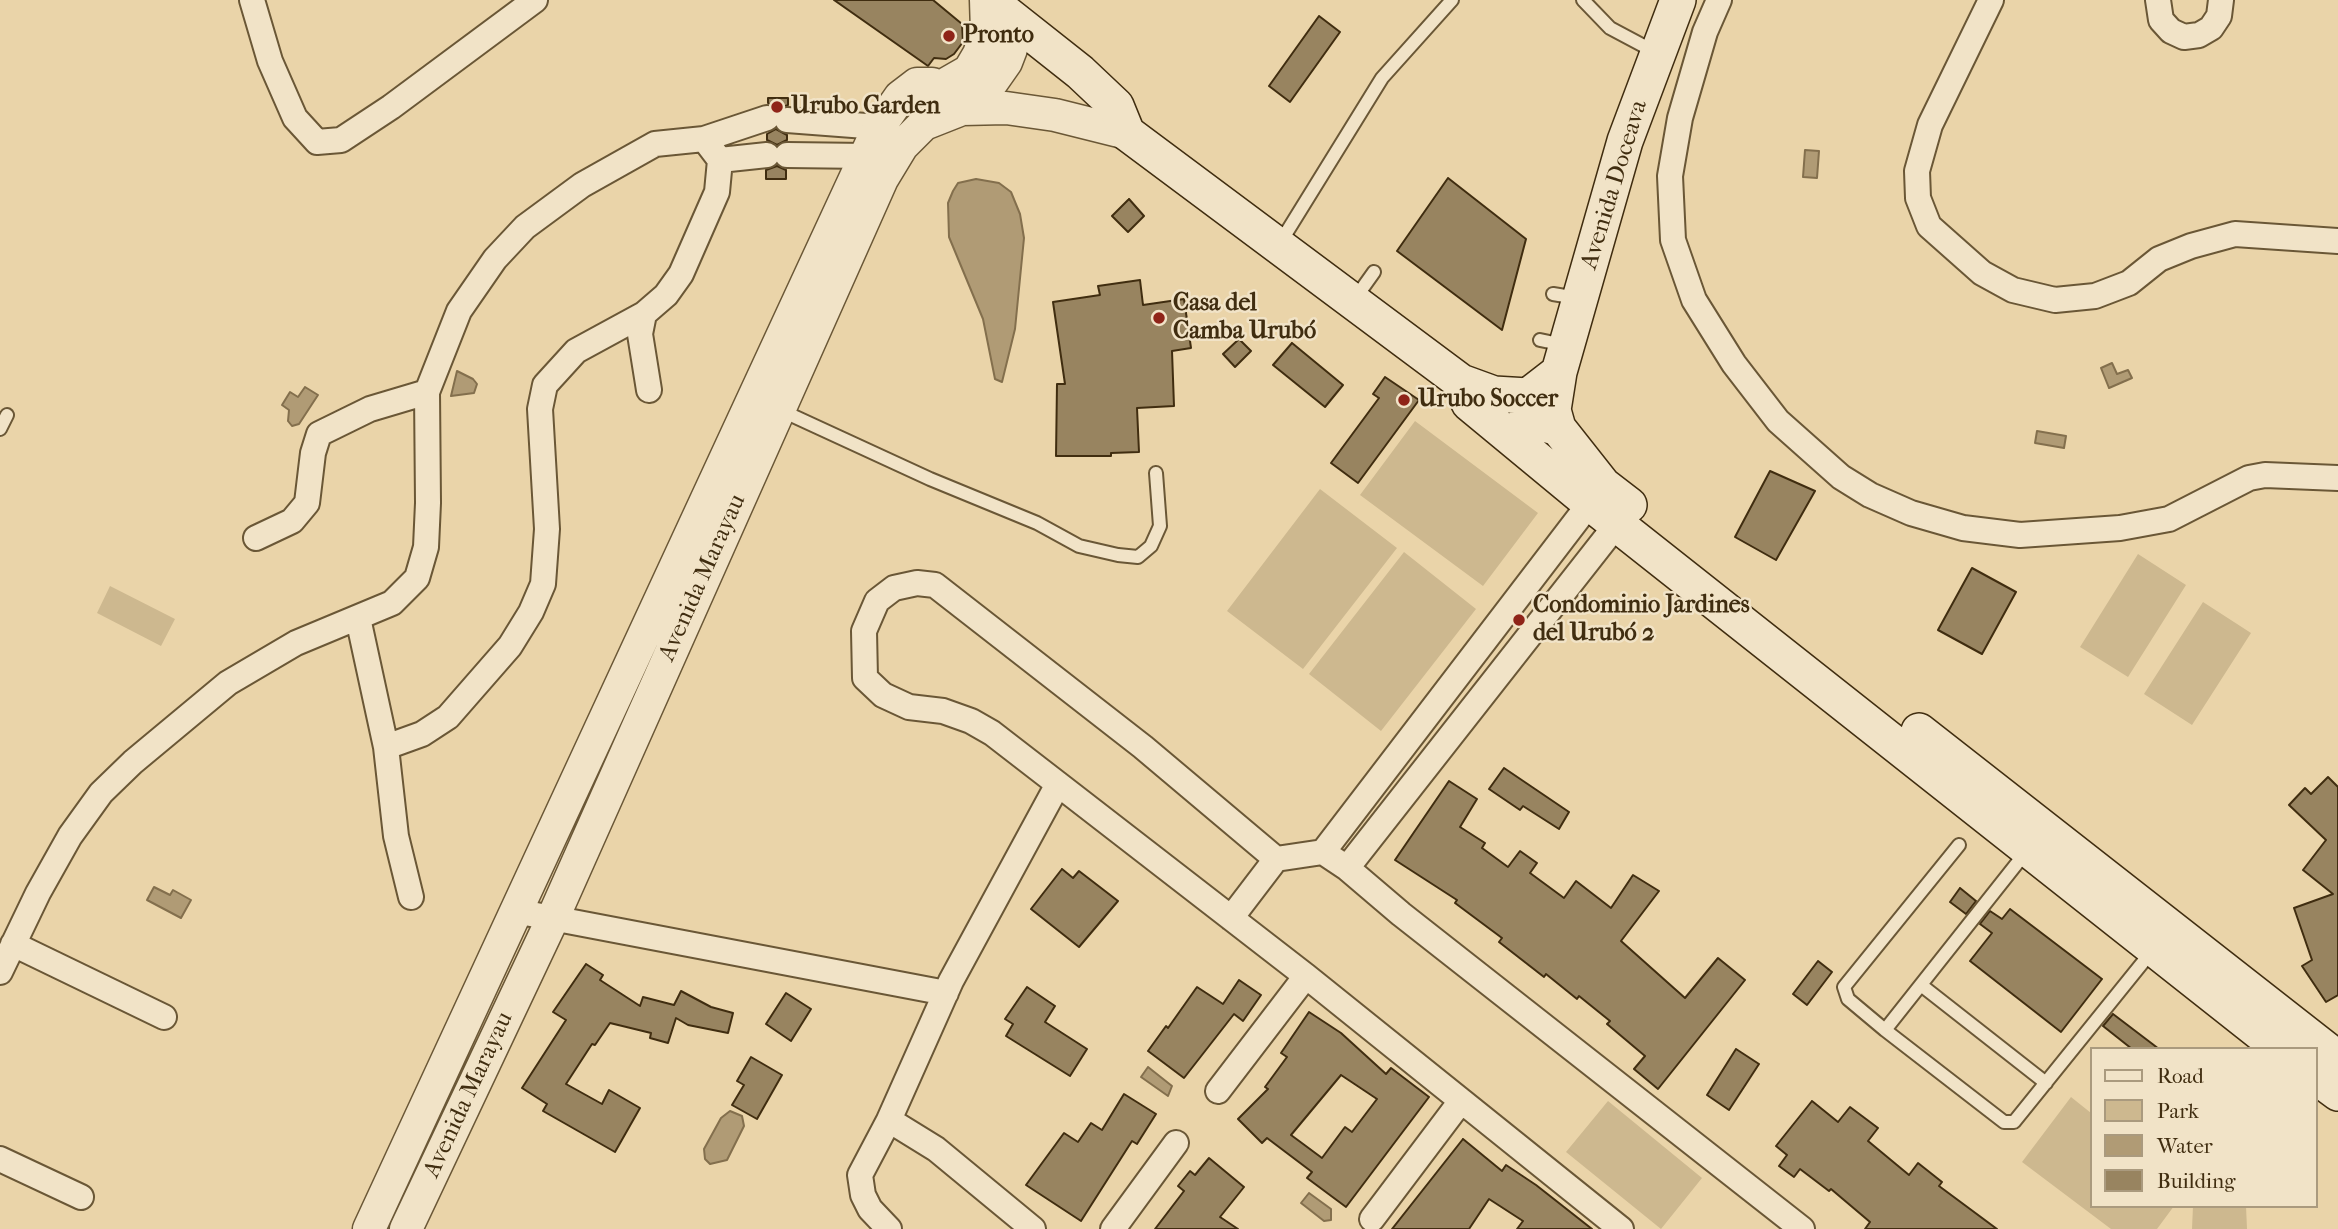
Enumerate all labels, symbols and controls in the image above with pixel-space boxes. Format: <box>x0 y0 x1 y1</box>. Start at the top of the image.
place label: Pronto <box>963 22 1034 50</box>
marker: Pronto <box>941 28 957 44</box>
place label: Urubo Garden <box>791 93 940 121</box>
street label: Avenida Doceava <box>1576 97 1654 273</box>
marker: Urubo Garden <box>769 99 785 115</box>
place label: Casa del Camba Urubó <box>1173 290 1316 346</box>
marker: Casa del Camba Urubó <box>1151 310 1167 326</box>
place label: Urubo Soccer <box>1418 386 1558 414</box>
marker: Urubo Soccer <box>1396 392 1412 408</box>
street label: Avenida Marayau <box>653 490 753 666</box>
place label: Condominio Jardines del Urubó 2 <box>1533 592 1750 648</box>
marker: Condominio Jardines del Urubó 2 <box>1511 612 1527 628</box>
street label: Avenida Marayau <box>418 1007 520 1183</box>
legend <box>2090 1047 2317 1208</box>
text: Road <box>2157 1064 2204 1088</box>
text: Park <box>2157 1099 2199 1123</box>
text: Water <box>2157 1134 2213 1158</box>
text: Building <box>2157 1169 2235 1193</box>

